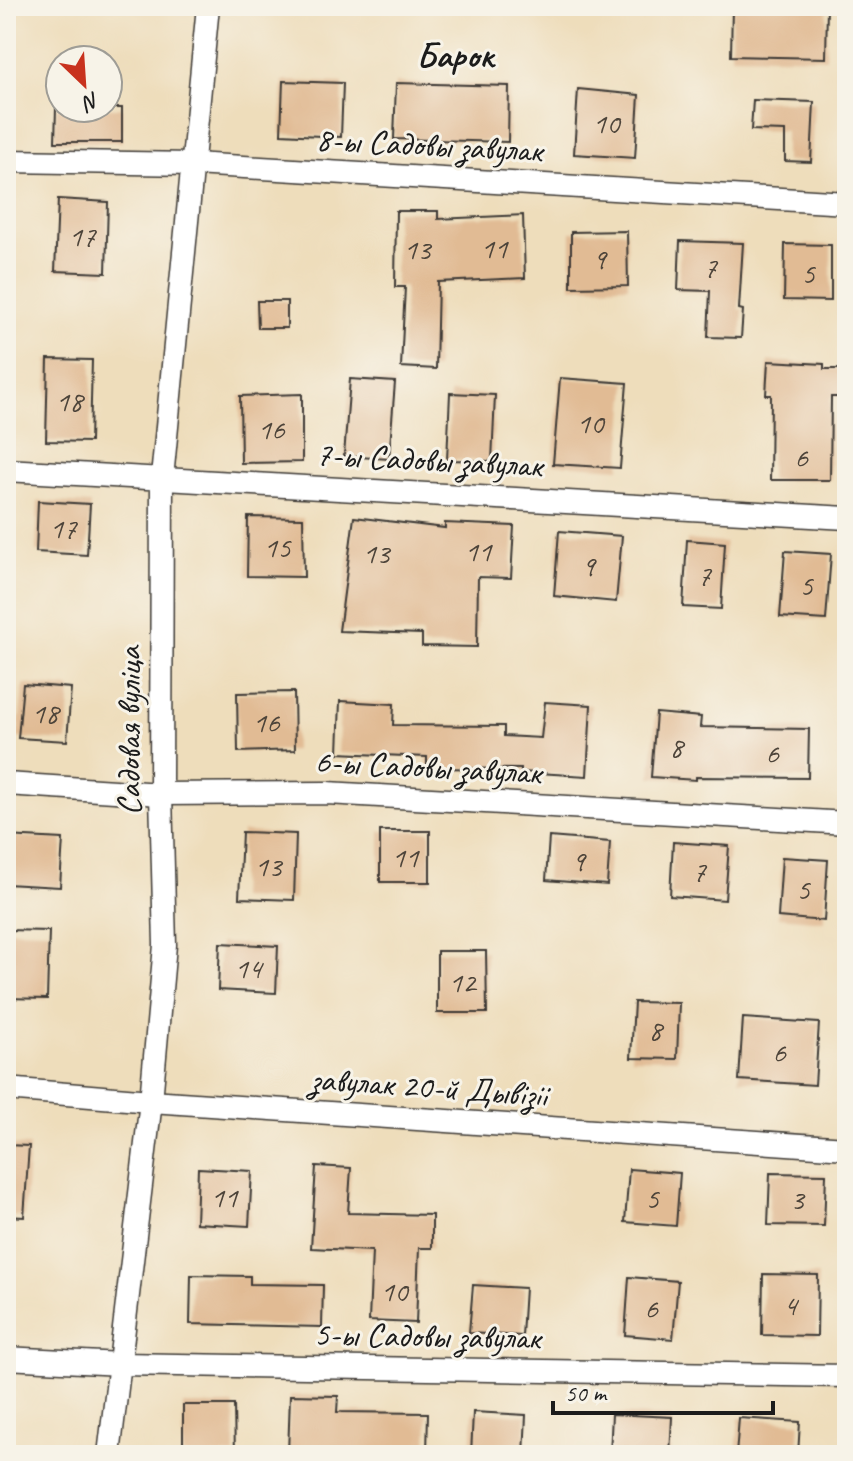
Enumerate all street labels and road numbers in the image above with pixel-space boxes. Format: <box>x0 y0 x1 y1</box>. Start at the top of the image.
street label: 8-ы Садовы завулак <box>315 117 547 172</box>
street label: 7-ы Садовы завулак <box>315 432 547 487</box>
street label: Садовая вуліца <box>107 644 150 815</box>
street label: 6-ы Садовы завулак <box>314 739 546 794</box>
street label: завулак 20-й Дывізіі <box>305 1057 552 1116</box>
street label: 5-ы Садовы завулак <box>313 1312 544 1359</box>

